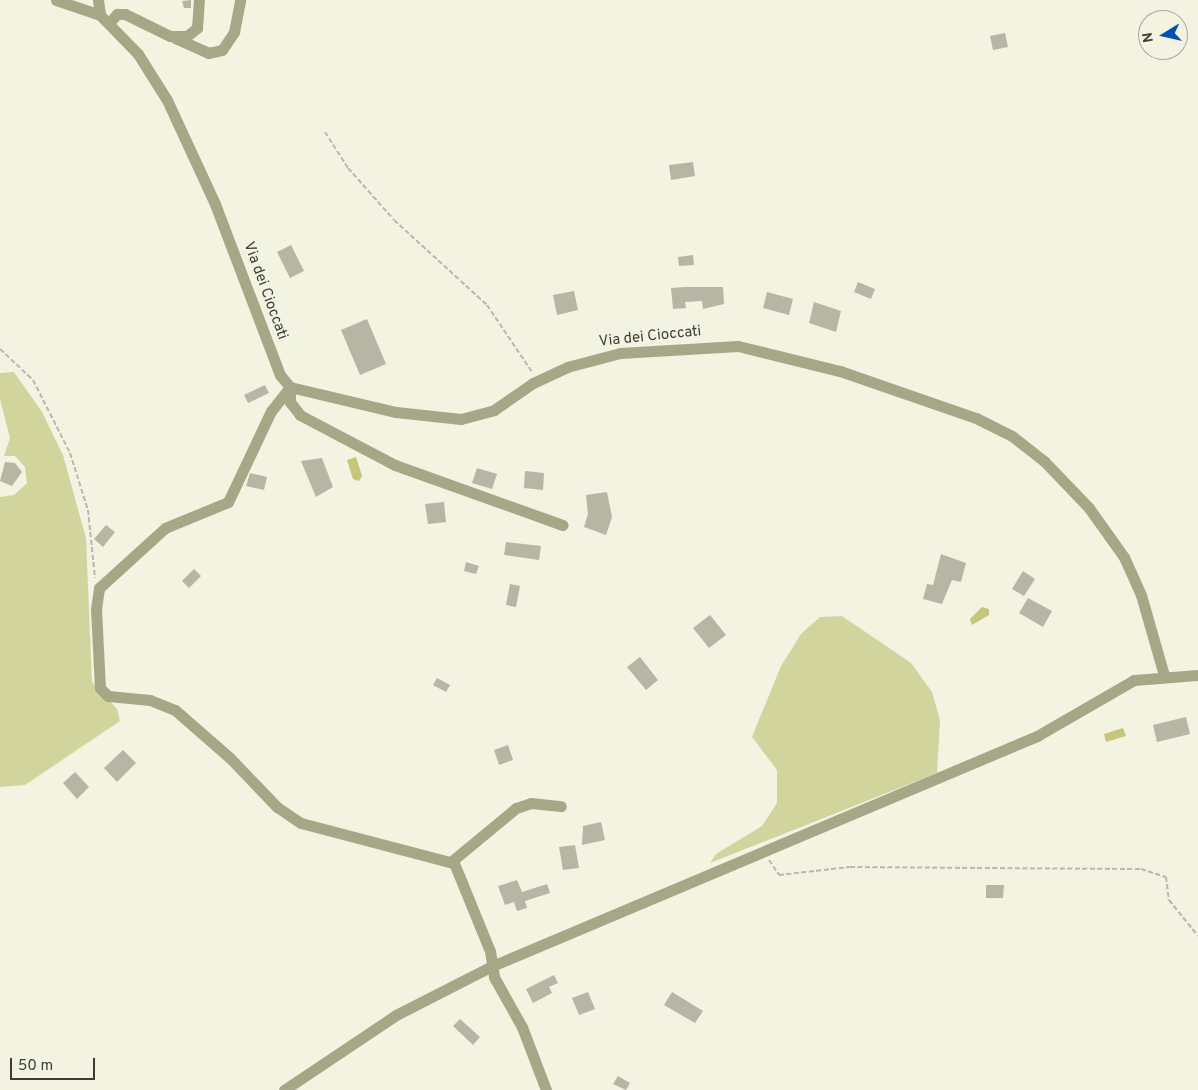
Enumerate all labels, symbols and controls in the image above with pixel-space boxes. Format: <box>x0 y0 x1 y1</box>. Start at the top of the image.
north arrow <box>1138 10 1188 60</box>
text: N <box>1139 31 1158 44</box>
street label: Via dei Cioccati <box>239 240 291 342</box>
street label: Via dei Cioccati <box>598 323 702 351</box>
scale bar <box>12 1048 98 1080</box>
text: 50 m <box>18 1057 53 1076</box>

